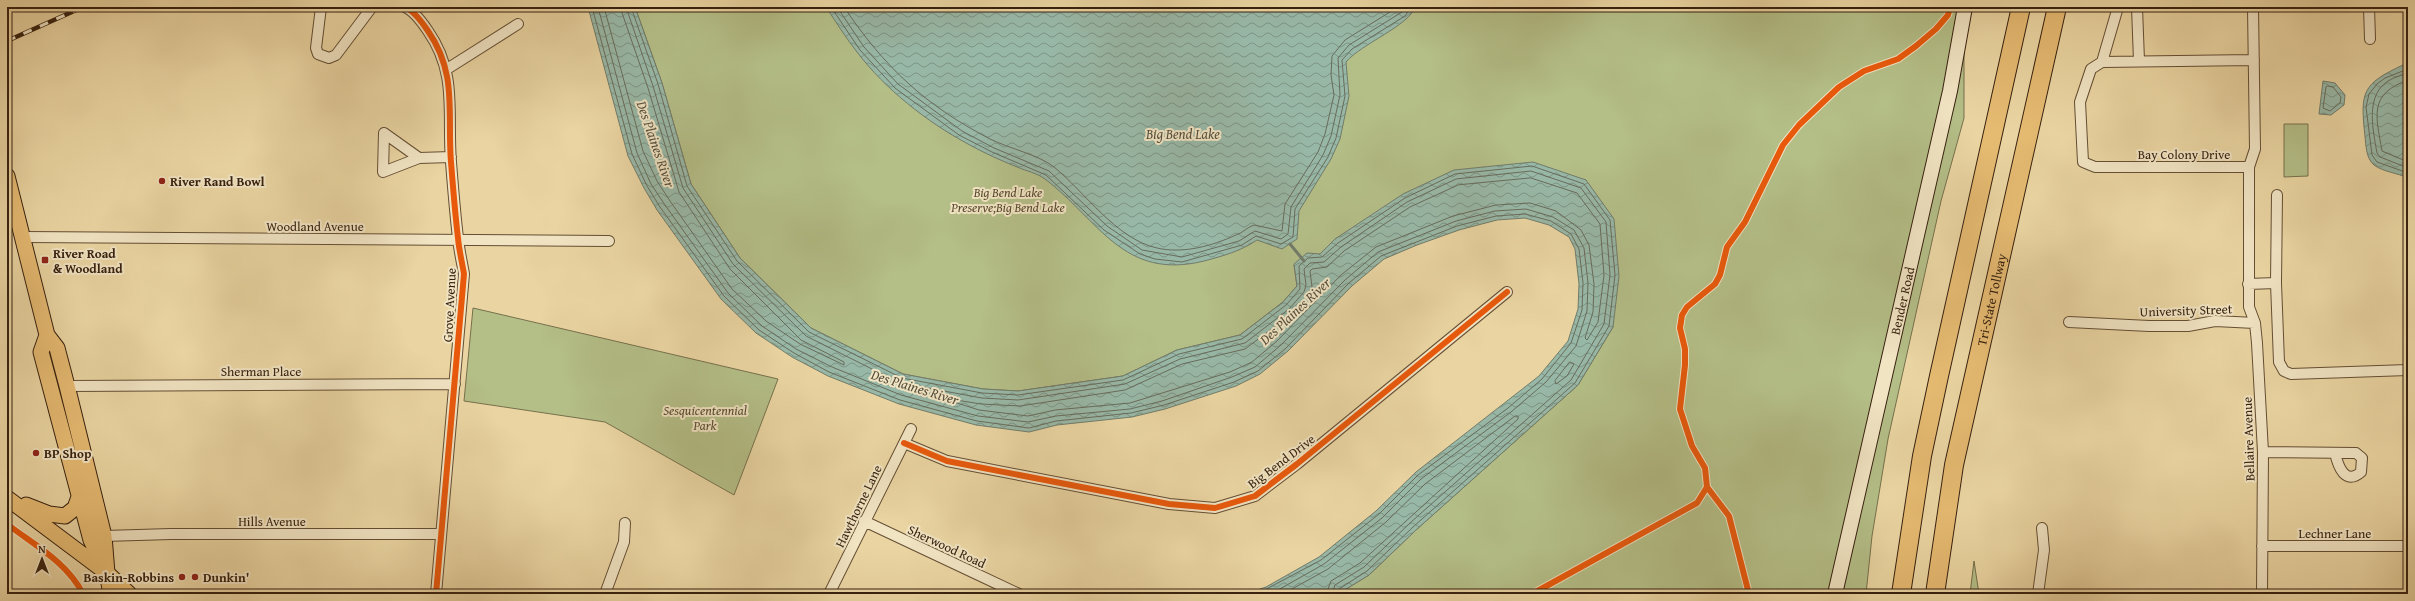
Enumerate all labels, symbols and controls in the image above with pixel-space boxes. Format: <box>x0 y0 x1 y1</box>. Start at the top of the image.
water label: Des Plaines River <box>632 97 680 191</box>
water label: Big Bend Lake <box>1145 124 1220 144</box>
street label: Bay Colony Drive <box>2138 145 2230 164</box>
place label: River Rand Bowl <box>170 172 265 191</box>
marker: River Rand Bowl <box>157 176 167 186</box>
park label: Big Bend Lake Preserve;Big Bend Lake <box>950 183 1065 217</box>
street label: Woodland Avenue <box>266 217 364 236</box>
place label: River Road & Woodland <box>53 244 123 278</box>
street label: Tri-State Tollway <box>1972 251 2011 348</box>
marker: River Road & Woodland <box>40 255 50 265</box>
street label: Bender Road <box>1886 265 1920 337</box>
street label: Grove Avenue <box>438 267 461 343</box>
water label: Des Plaines River <box>1254 272 1335 350</box>
street label: University Street <box>2139 299 2233 322</box>
street label: Sherman Place <box>221 362 301 381</box>
water label: Des Plaines River <box>868 364 962 410</box>
street label: Bellaire Avenue <box>2238 396 2259 482</box>
park label: Sesquicentennial Park <box>663 401 747 435</box>
street label: Big Bend Drive <box>1244 430 1319 493</box>
place label: BP Shop <box>44 444 92 463</box>
marker: BP Shop <box>31 448 41 458</box>
street label: Hawthorne Lane <box>830 462 887 551</box>
street label: Hills Avenue <box>238 512 306 531</box>
street label: Sherwood Road <box>905 520 989 573</box>
street label: Lechner Lane <box>2299 524 2371 543</box>
north arrow <box>22 539 62 579</box>
text: N <box>38 541 46 557</box>
place label: Baskin-Robbins <box>83 568 174 587</box>
place label: Dunkin' <box>203 568 249 587</box>
marker: Baskin-Robbins <box>177 572 187 582</box>
marker: Dunkin' <box>190 572 200 582</box>

